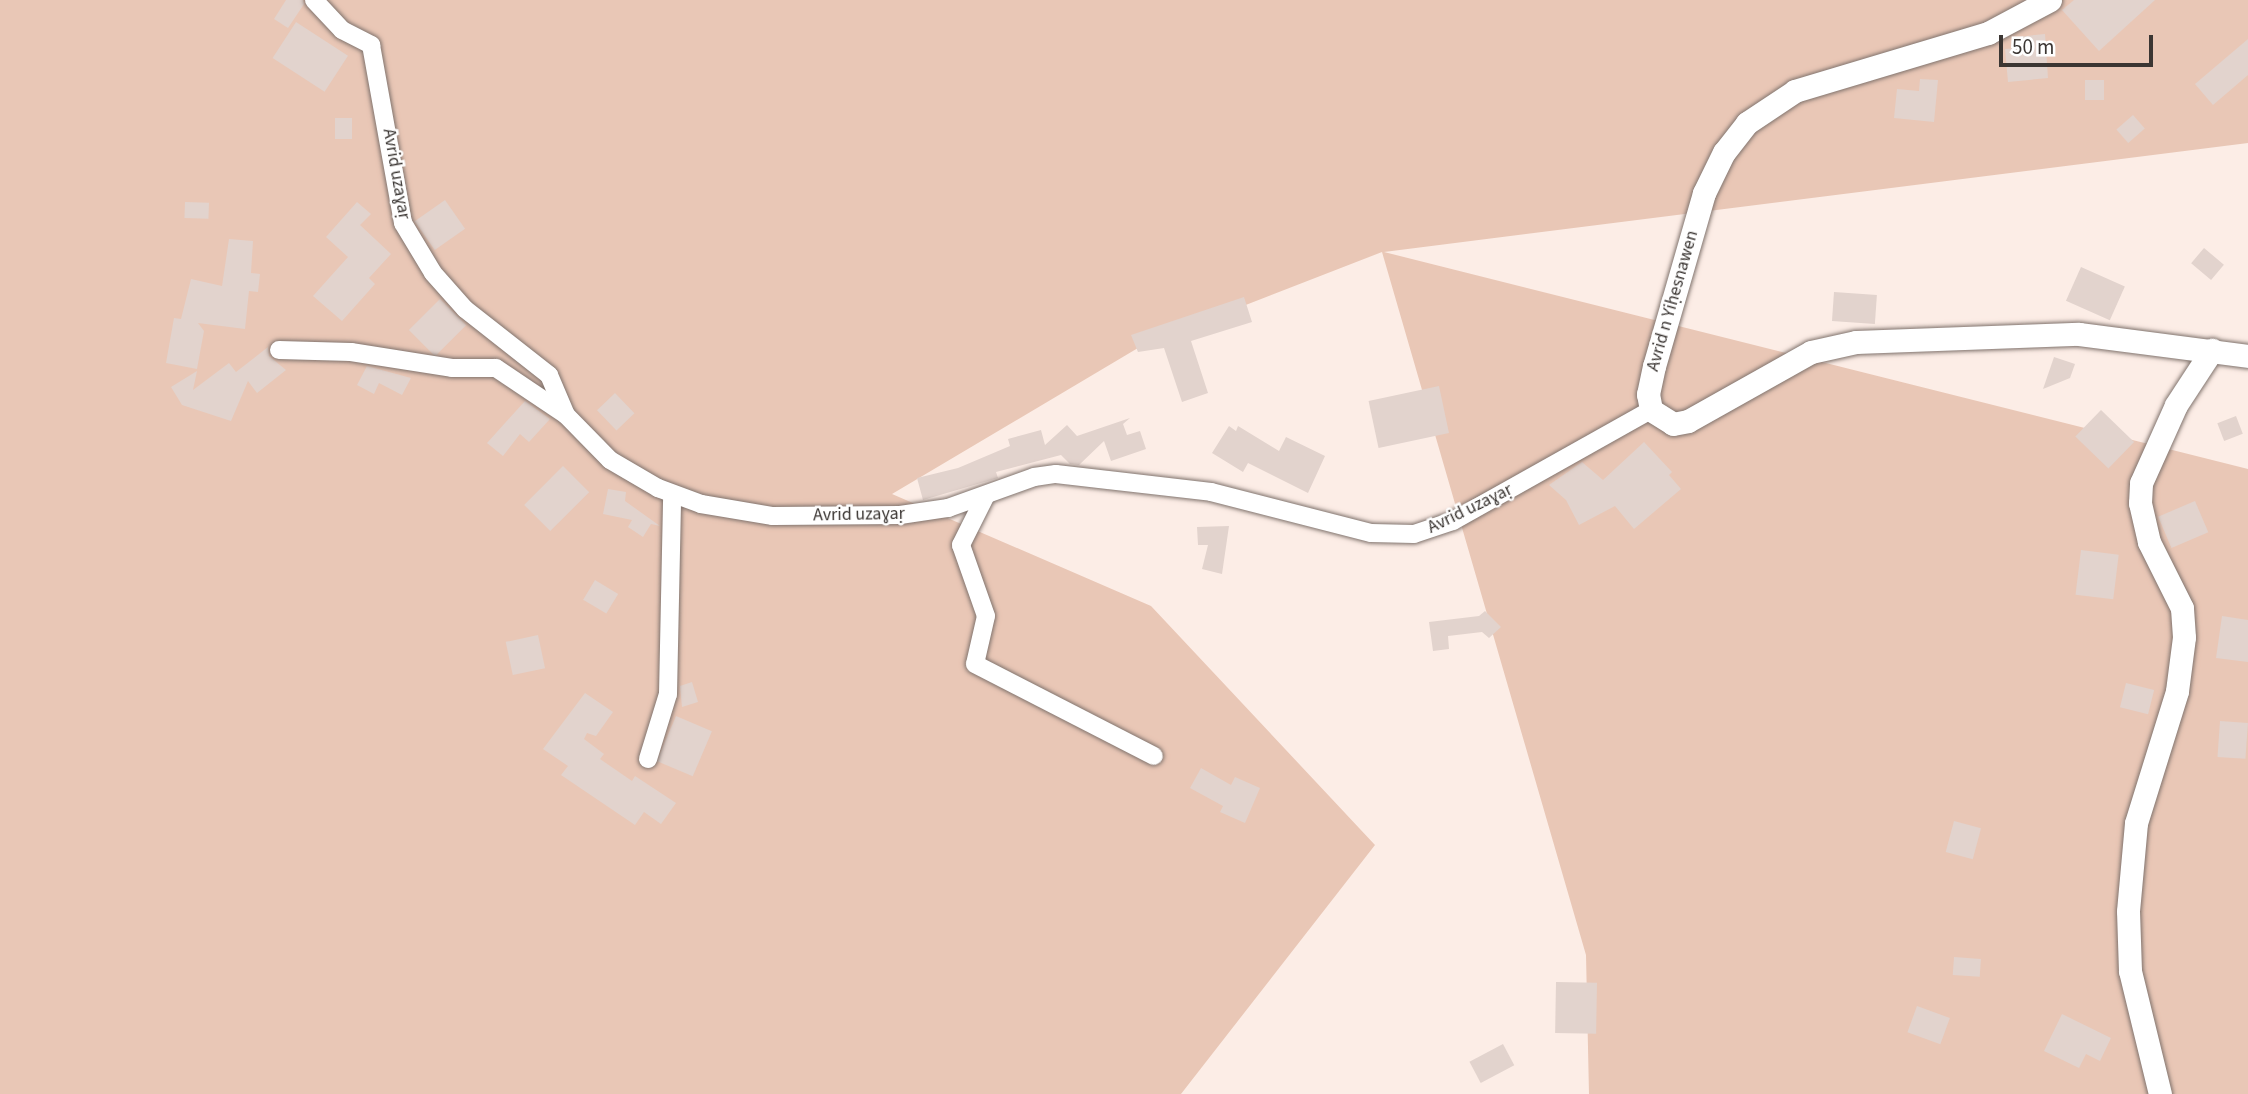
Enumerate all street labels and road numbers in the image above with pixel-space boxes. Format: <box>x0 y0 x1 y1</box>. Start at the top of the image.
street label: Avrid uzaɣaṛ <box>377 127 415 221</box>
street label: Avrid n Yiḥesnawen <box>1643 228 1703 374</box>
street label: Avrid uzaɣaṛ <box>1424 479 1516 539</box>
street label: Avrid uzaɣaṛ <box>813 503 905 527</box>

